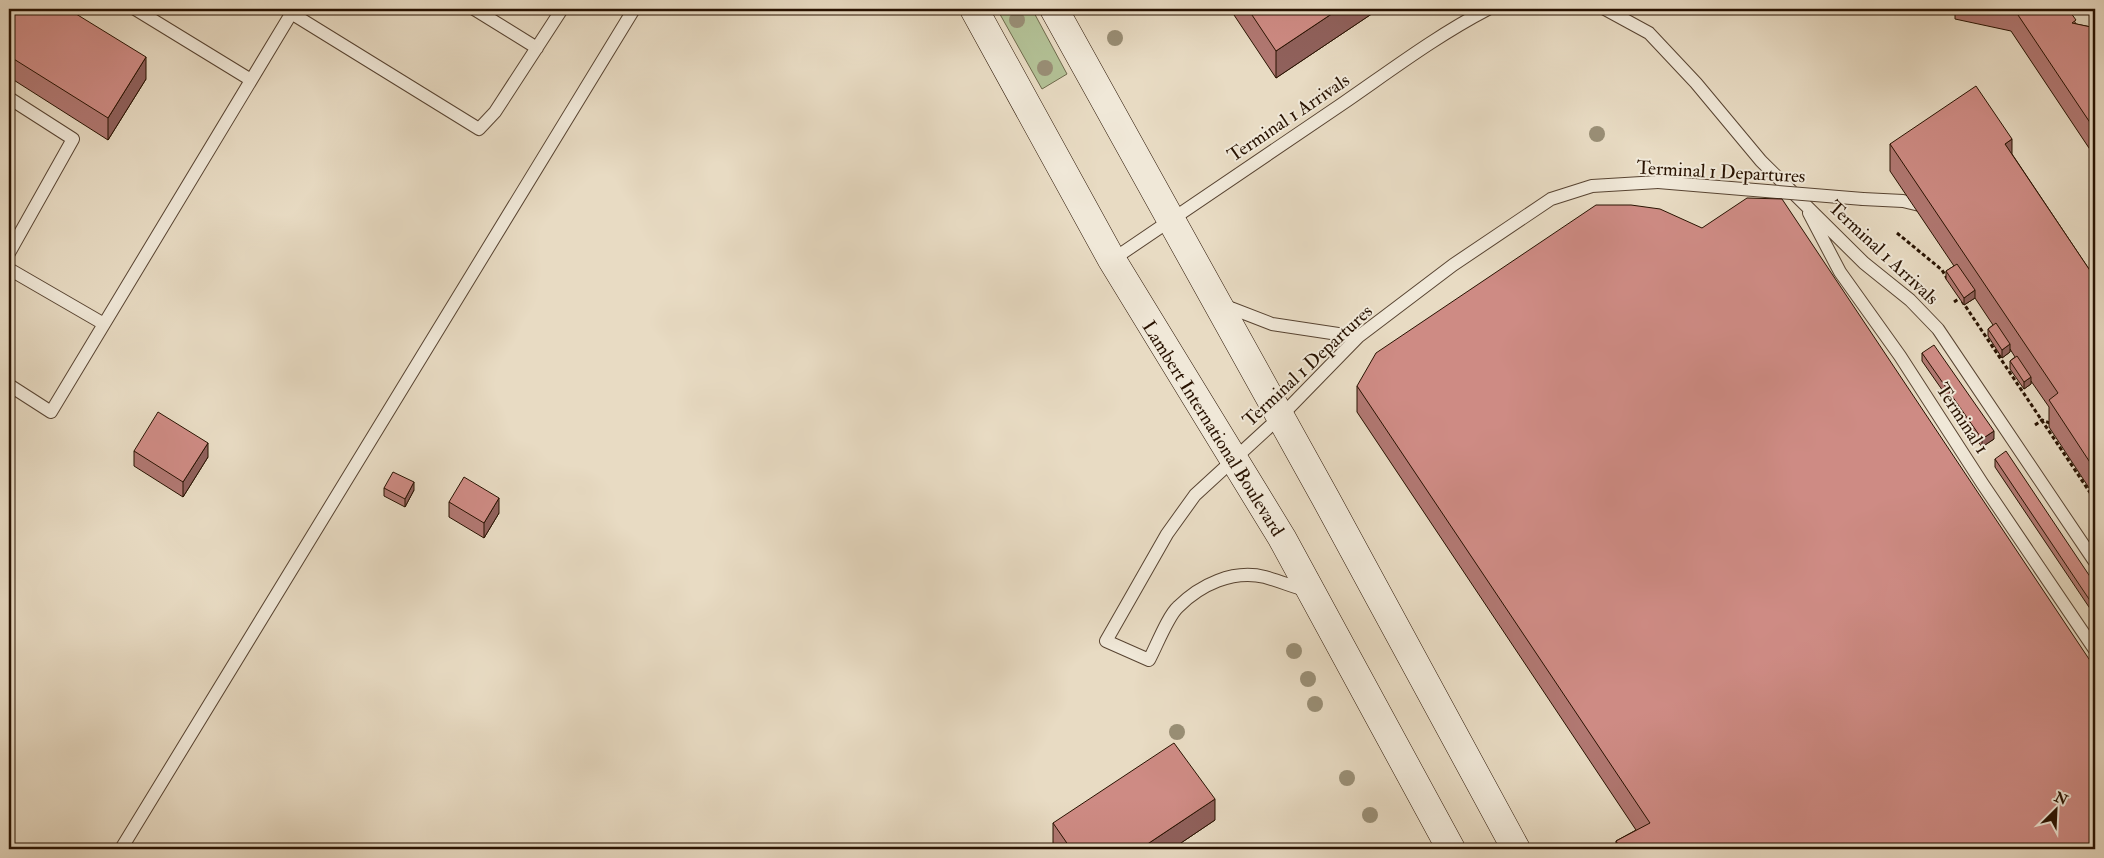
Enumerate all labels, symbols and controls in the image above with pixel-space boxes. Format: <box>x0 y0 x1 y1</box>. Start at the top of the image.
street label: Terminal 1 Arrivals <box>1223 68 1354 168</box>
street label: Terminal 1 Departures <box>1636 156 1806 189</box>
street label: Terminal 1 Arrivals <box>1823 195 1944 310</box>
street label: Terminal 1 Departures <box>1238 299 1378 433</box>
street label: Lambert International Boulevard <box>1137 316 1290 541</box>
street label: Terminal 1 <box>1930 379 1994 459</box>
north arrow <box>2032 786 2082 836</box>
text: N <box>2051 788 2071 809</box>

